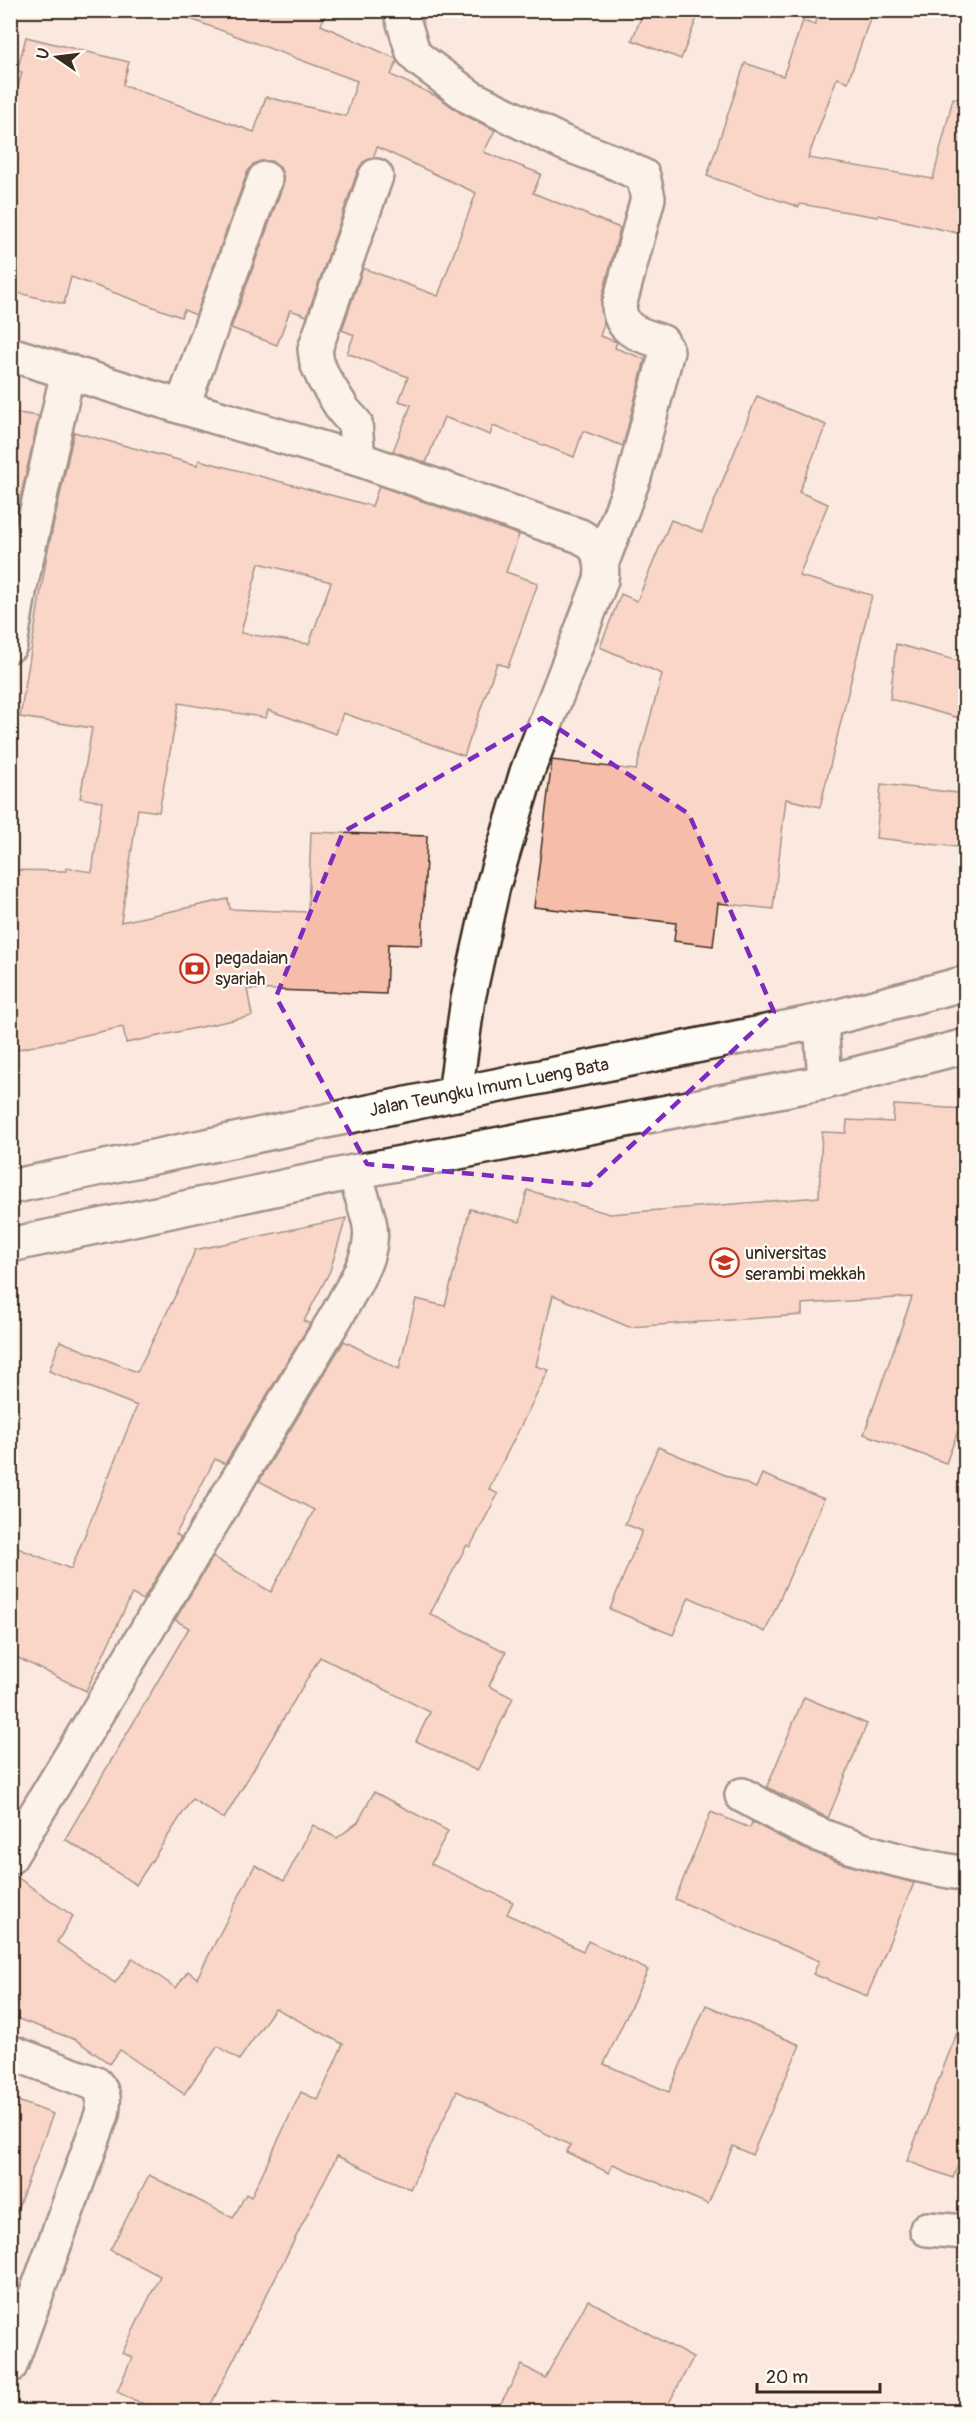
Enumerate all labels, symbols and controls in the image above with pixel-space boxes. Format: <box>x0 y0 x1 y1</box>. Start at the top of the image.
north arrow <box>27 27 87 87</box>
text: U <box>32 46 54 61</box>
place label: pegadaian syariah <box>215 947 288 991</box>
bank icon: pegadaian syariah <box>178 952 210 984</box>
street label: Jalan Teungku Imum Lueng Bata <box>367 1053 611 1122</box>
place label: universitas serambi mekkah <box>745 1242 865 1286</box>
school or university icon: universitas serambi mekkah <box>708 1247 740 1279</box>
scale bar <box>757 2356 880 2394</box>
text: 20 m <box>766 2366 808 2389</box>

